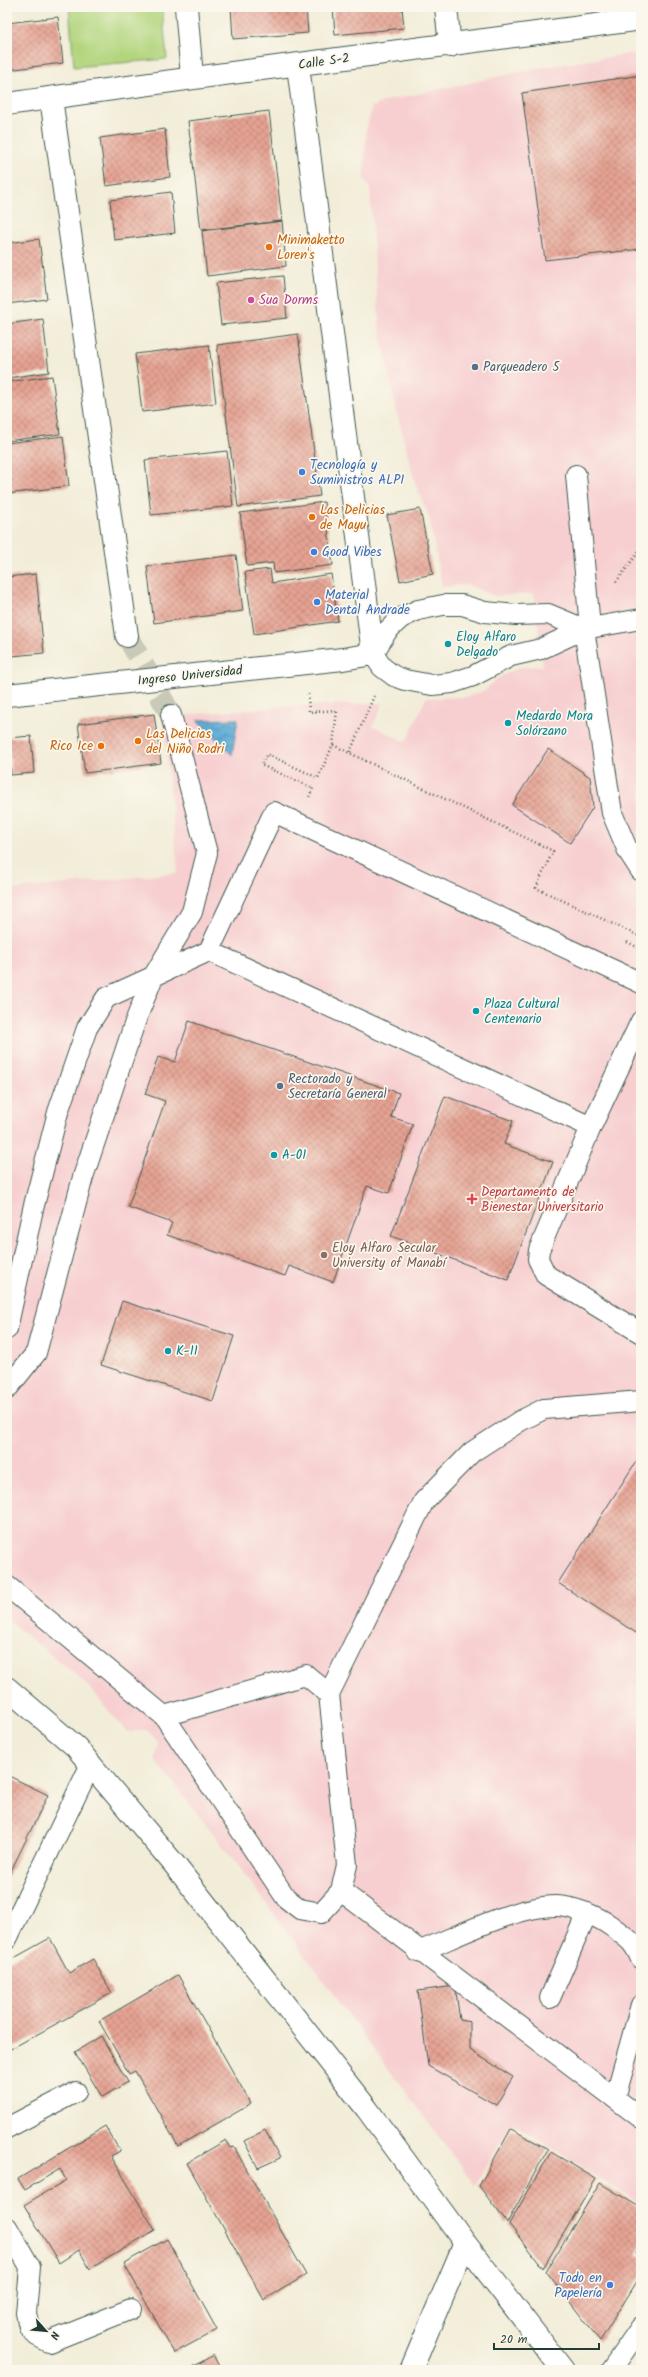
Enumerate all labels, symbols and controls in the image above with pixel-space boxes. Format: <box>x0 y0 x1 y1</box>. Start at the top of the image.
street label: Calle S-2 <box>297 48 351 76</box>
place label: Minimaketto Loren's <box>277 230 345 266</box>
marker: Minimaketto Loren's <box>264 242 274 252</box>
place label: Sua Dorms <box>259 290 318 311</box>
marker: Sua Dorms <box>246 295 256 305</box>
place label: Parqueadero 5 <box>483 357 561 378</box>
marker: Parqueadero 5 <box>470 362 480 372</box>
place label: Tecnología y Suministros ALPI <box>310 455 404 491</box>
marker: Tecnología y Suministros ALPI <box>297 467 307 477</box>
place label: Las Delicias de Mayu <box>320 500 385 536</box>
marker: Las Delicias de Mayu <box>307 512 317 522</box>
place label: Good Vibes <box>322 542 382 563</box>
marker: Good Vibes <box>309 547 319 557</box>
place label: Material Dental Andrade <box>325 585 410 621</box>
marker: Material Dental Andrade <box>312 597 322 607</box>
place label: Eloy Alfaro Delgado <box>456 627 516 663</box>
marker: Eloy Alfaro Delgado <box>443 639 453 649</box>
street label: Ingreso Universidad <box>137 660 244 692</box>
place label: Medardo Mora Solórzano <box>516 706 593 742</box>
marker: Medardo Mora Solórzano <box>503 718 513 728</box>
place label: Las Delicias del Niño Rodri <box>146 724 225 760</box>
place label: Rico Ice <box>50 736 93 757</box>
marker: Las Delicias del Niño Rodri <box>133 736 143 746</box>
marker: Rico Ice <box>96 741 106 751</box>
place label: Plaza Cultural Centenario <box>484 994 559 1030</box>
marker: Plaza Cultural Centenario <box>471 1006 481 1016</box>
place label: Rectorado y Secretaría General <box>288 1069 387 1105</box>
marker: Rectorado y Secretaría General <box>275 1081 285 1091</box>
place label: A-01 <box>282 1145 306 1166</box>
marker: A-01 <box>269 1150 279 1160</box>
place label: Departamento de Bienestar Universitario <box>481 1182 604 1218</box>
marker: Departamento de Bienestar Universitario <box>466 1193 478 1205</box>
place label: Eloy Alfaro Secular University of Manabí <box>332 1238 448 1274</box>
marker: Eloy Alfaro Secular University of Manabí <box>319 1250 329 1260</box>
place label: K-11 <box>176 1341 198 1362</box>
marker: K-11 <box>163 1346 173 1356</box>
place label: Todo en Papelería <box>554 2268 602 2304</box>
marker: Todo en Papelería <box>605 2280 615 2290</box>
north arrow <box>26 2311 66 2351</box>
scale bar <box>494 2325 599 2351</box>
text: N <box>44 2328 64 2342</box>
text: 20 m <box>500 2330 528 2349</box>

